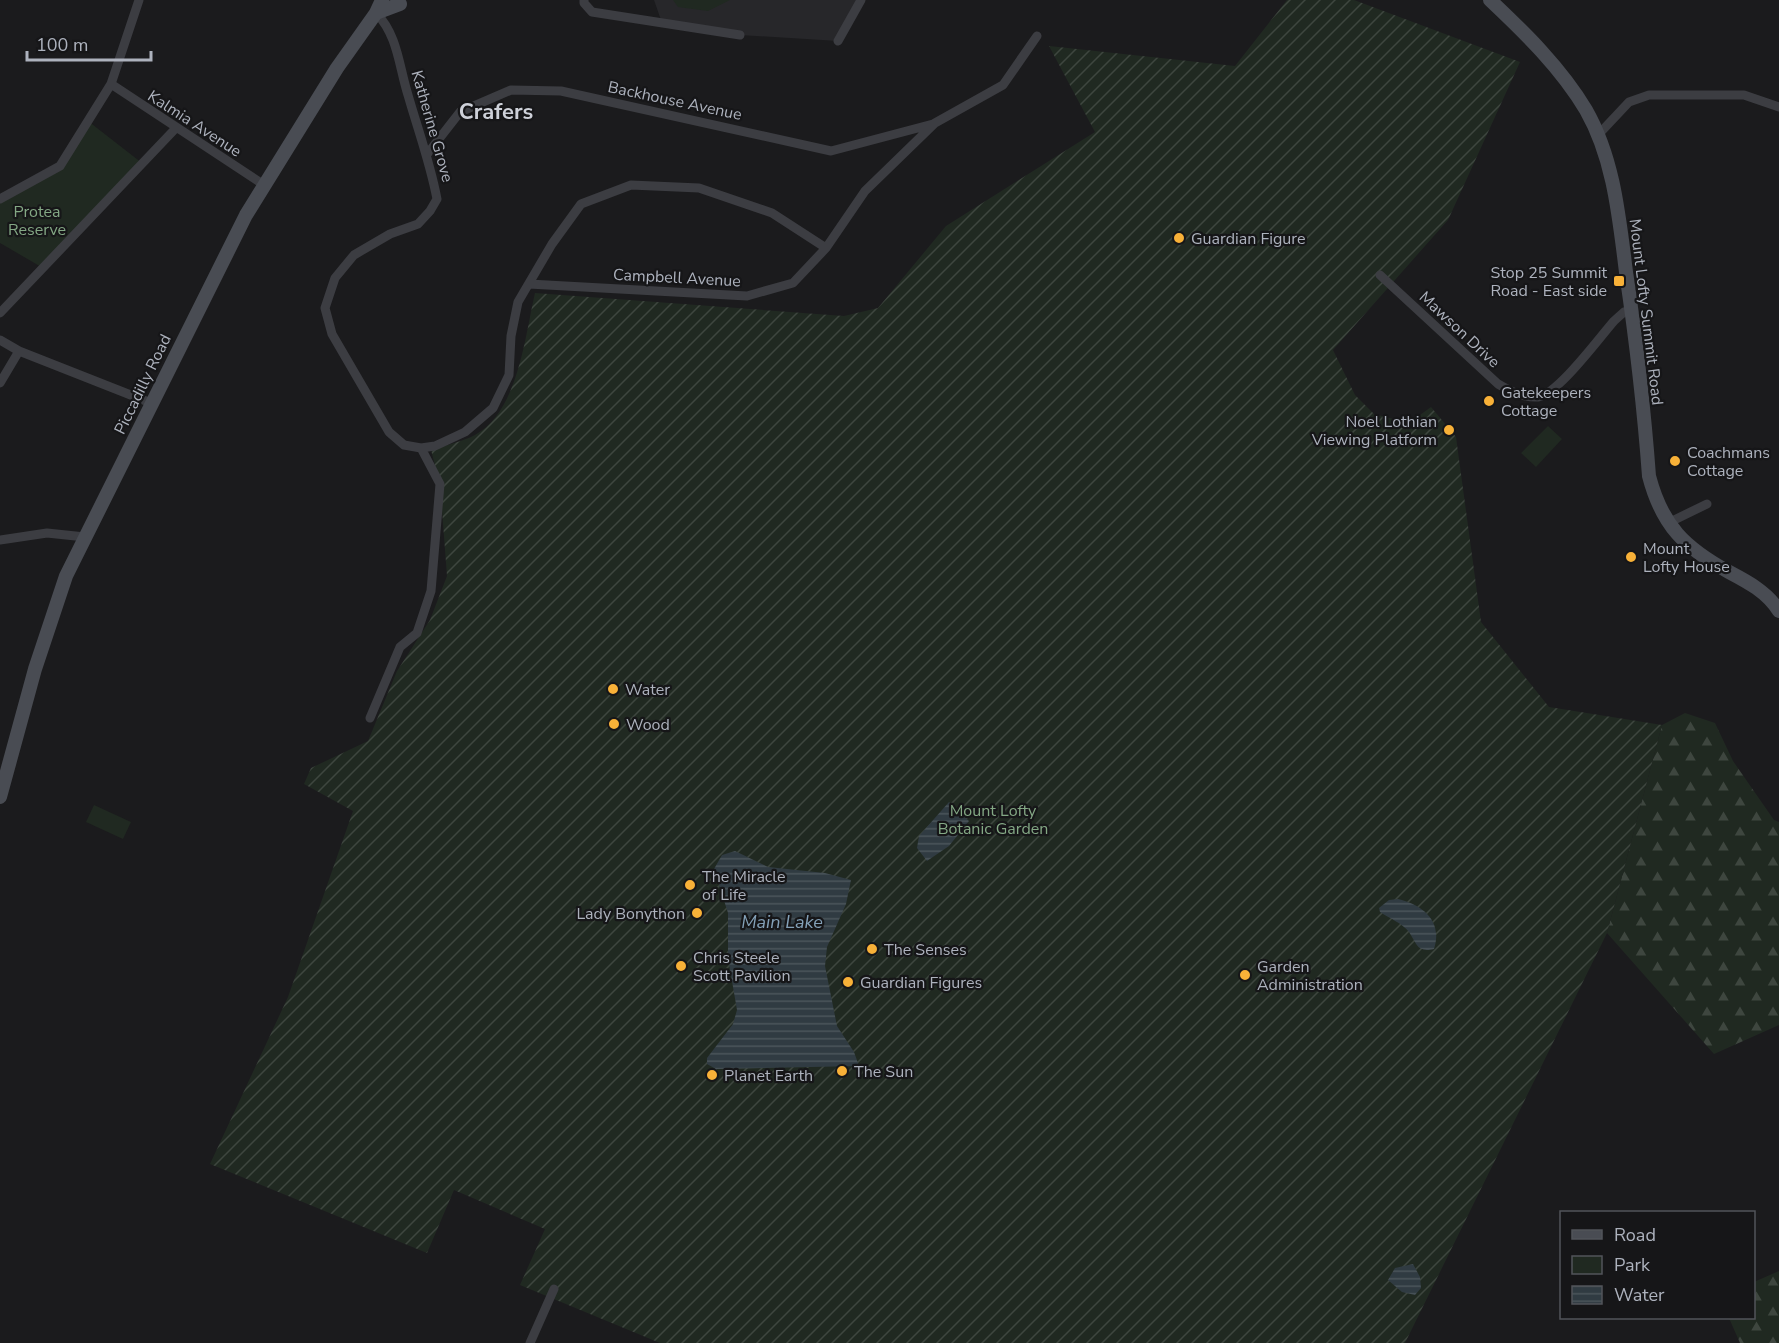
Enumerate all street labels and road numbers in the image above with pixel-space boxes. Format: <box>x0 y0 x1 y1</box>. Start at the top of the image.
street label: Katherine Grove <box>406 68 459 185</box>
street label: Backhouse Avenue <box>606 76 744 126</box>
street label: Kalmia Avenue <box>143 85 246 162</box>
street label: Mount Lofty Summit Road <box>1624 218 1668 407</box>
street label: Campbell Avenue <box>613 264 741 292</box>
street label: Mawson Drive <box>1414 287 1505 373</box>
street label: Piccadilly Road <box>109 331 177 438</box>

